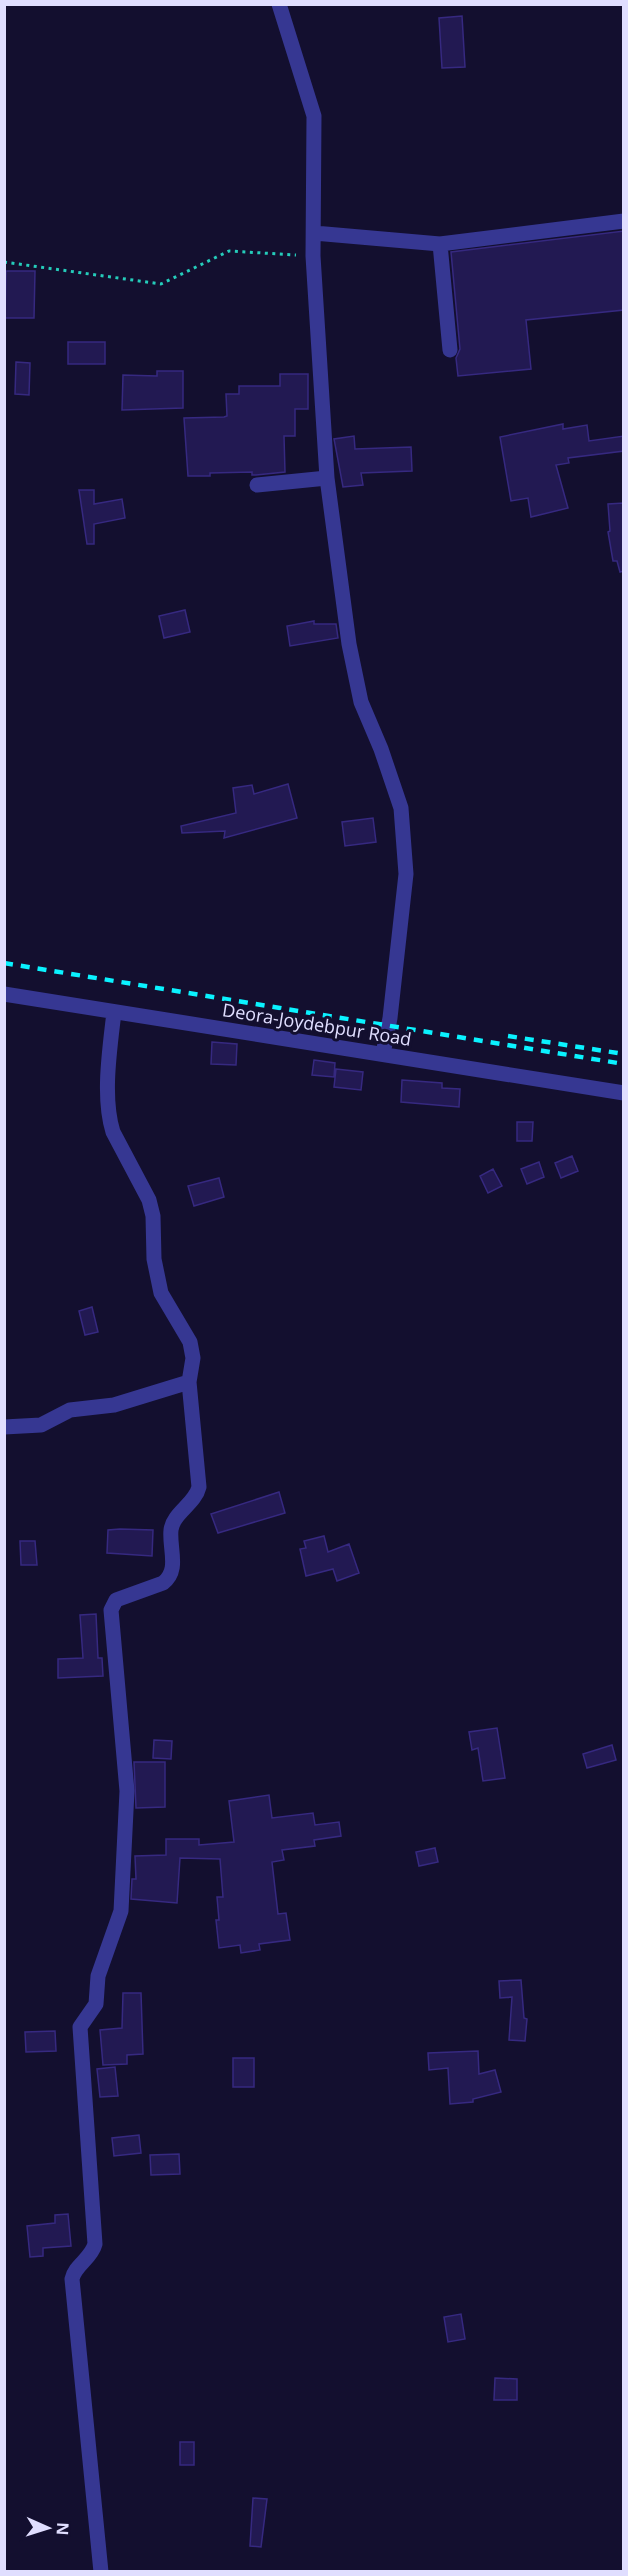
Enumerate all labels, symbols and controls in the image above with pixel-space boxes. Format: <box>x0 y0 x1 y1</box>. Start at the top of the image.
street label: Deora-Joydebpur Road <box>221 997 413 1051</box>
north arrow <box>18 2498 78 2558</box>
text: N <box>52 2522 74 2536</box>

